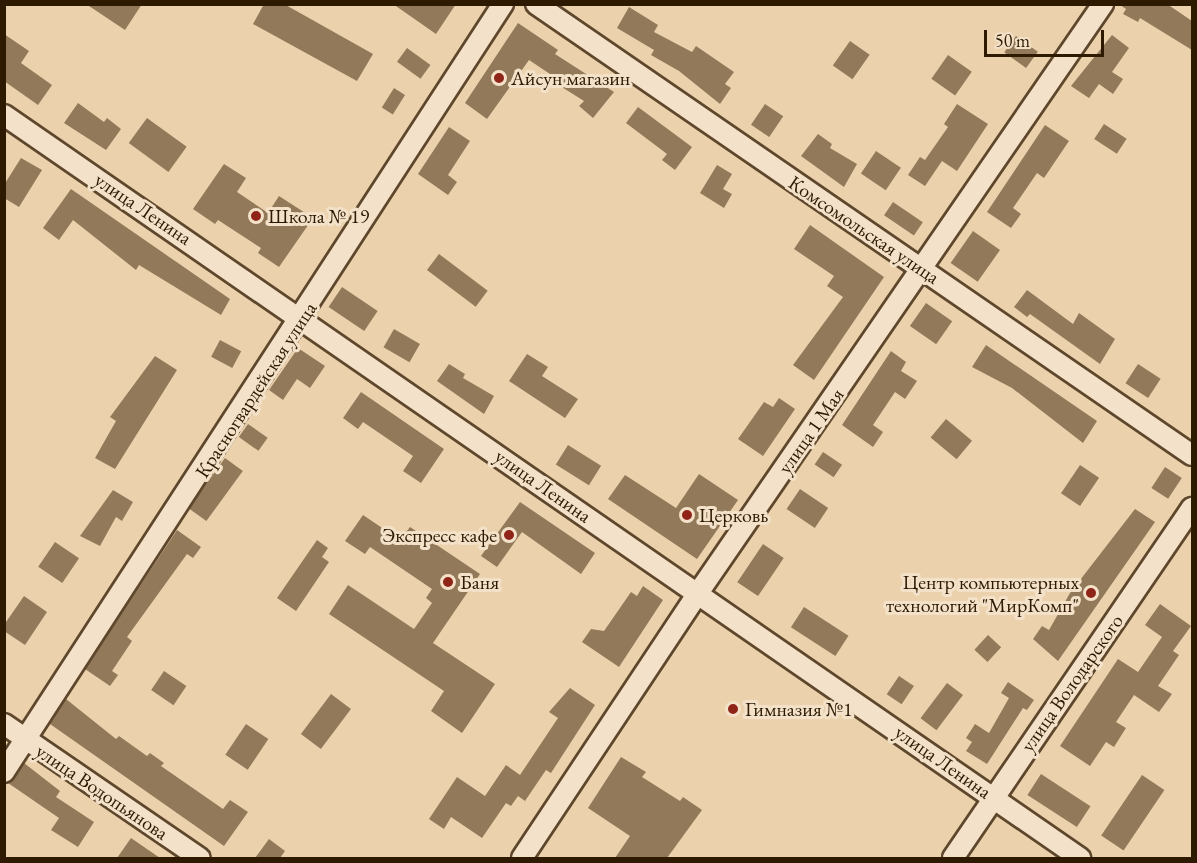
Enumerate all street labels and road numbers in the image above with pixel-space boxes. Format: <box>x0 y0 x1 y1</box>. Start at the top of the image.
street label: улица Ленина <box>90 168 196 250</box>
street label: Комсомольская улица <box>784 171 944 289</box>
street label: Красногвардейская улица <box>190 298 322 482</box>
street label: улица 1 Мая <box>773 384 849 478</box>
street label: улица Ленина <box>490 444 596 528</box>
street label: улица Володарского <box>1016 610 1128 756</box>
street label: улица Ленина <box>890 720 996 804</box>
street label: улица Водопьянова <box>31 739 173 845</box>

